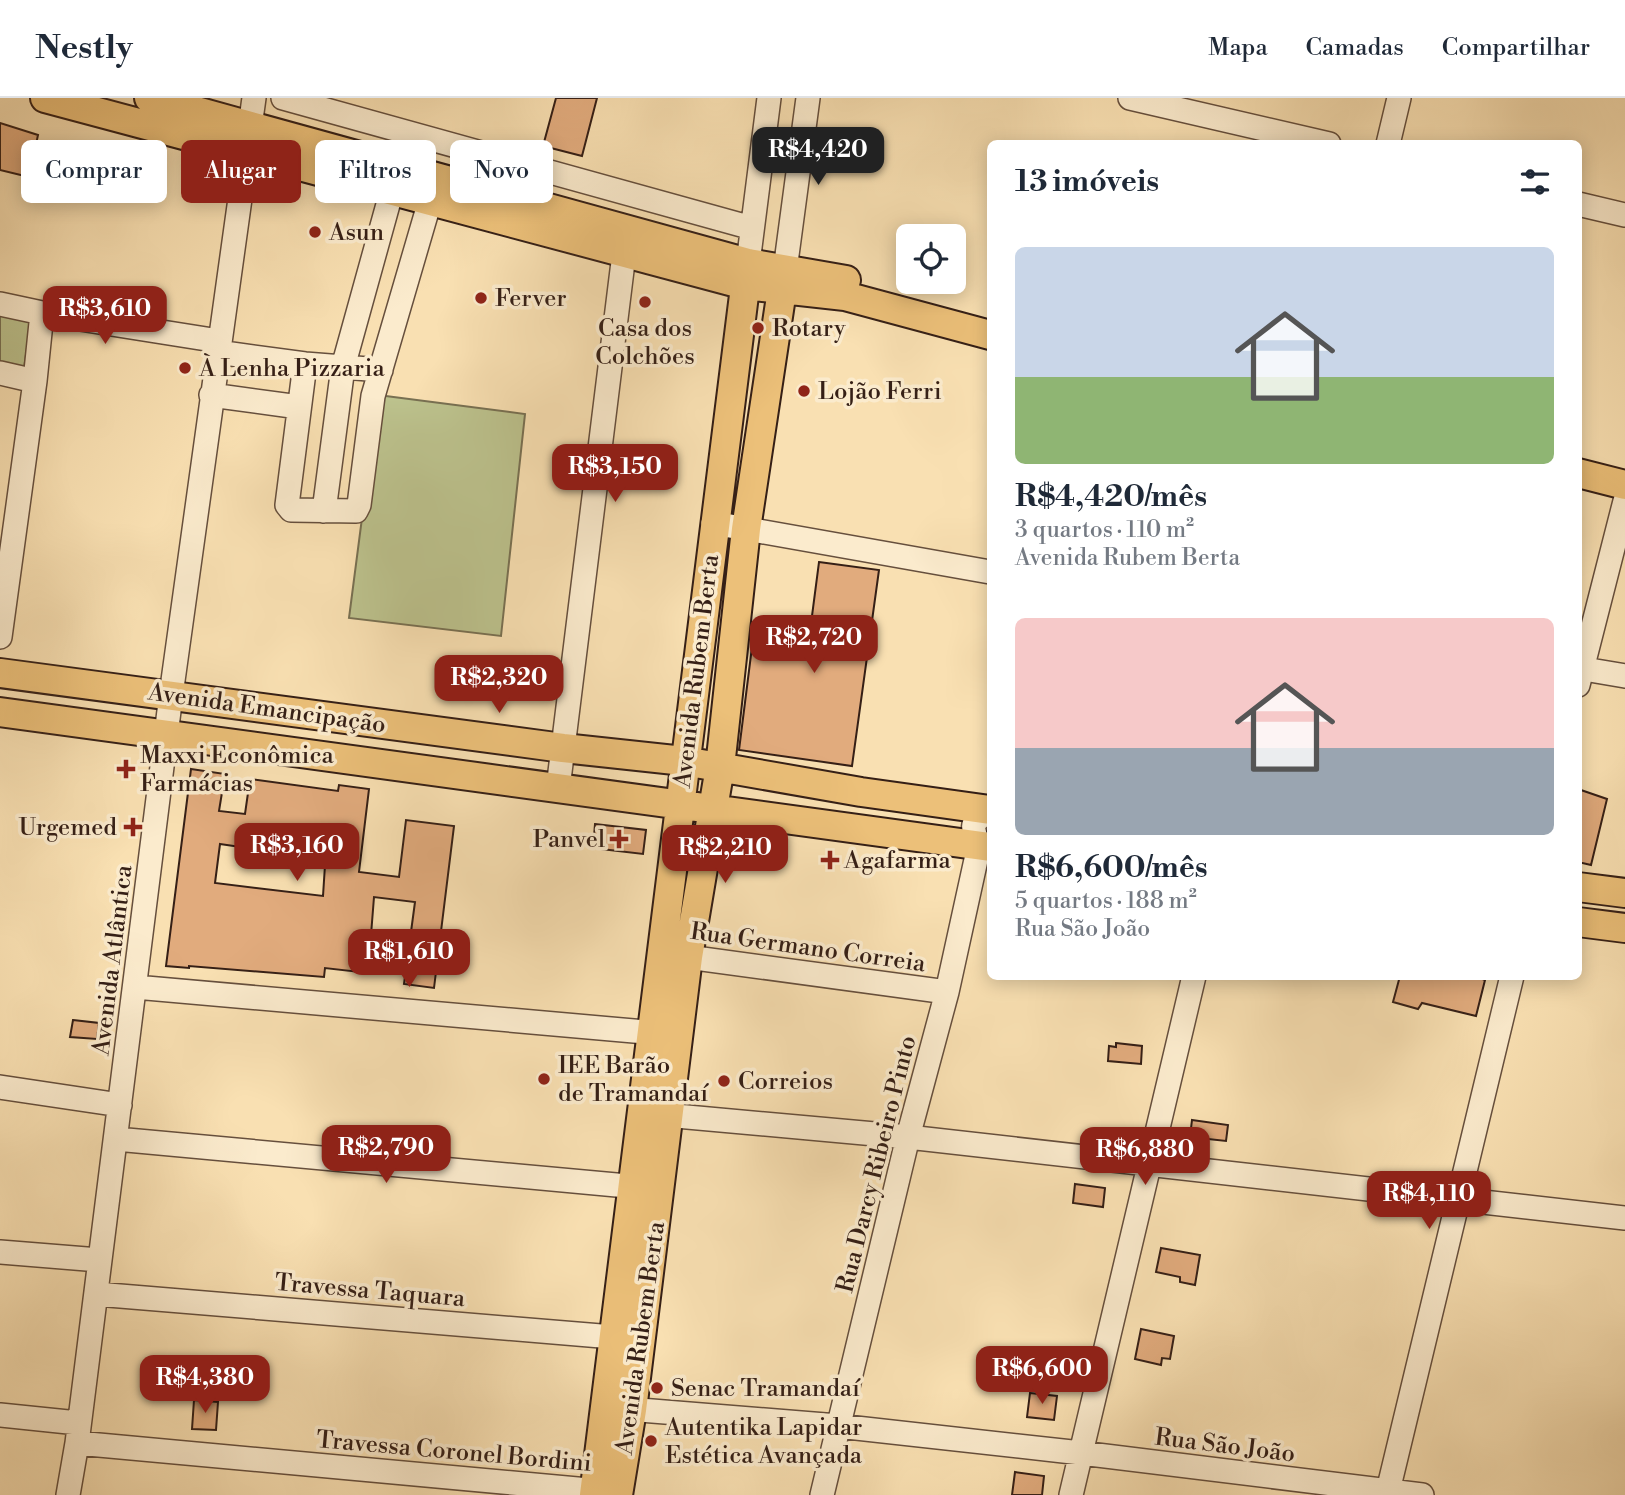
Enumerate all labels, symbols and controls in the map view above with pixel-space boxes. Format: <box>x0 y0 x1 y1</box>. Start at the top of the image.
text: Nestly <box>35 28 133 69</box>
text: Mapa <box>1208 33 1268 63</box>
text: Camadas <box>1306 33 1404 63</box>
text: Compartilhar <box>1442 33 1590 63</box>
pin: R$4,420 <box>753 127 883 187</box>
text: R$4,420 <box>768 136 868 164</box>
chip: Comprar <box>21 140 167 203</box>
chip: Alugar <box>181 140 301 203</box>
chip: Filtros <box>315 140 436 203</box>
chip: Novo <box>450 140 553 203</box>
text: 13 imóveis <box>1015 163 1159 201</box>
icon: filters <box>1516 163 1554 201</box>
place label: Asun <box>328 218 384 248</box>
marker: Asun <box>307 224 323 240</box>
map controls <box>896 224 966 294</box>
button: locate <box>896 224 966 294</box>
place label: Ferver <box>495 284 567 314</box>
pin: R$3,610 <box>40 286 170 346</box>
marker: Ferver <box>473 290 489 306</box>
icon: home <box>1222 293 1348 419</box>
marker: Casa dos Colchões <box>637 294 653 310</box>
text: R$3,610 <box>59 295 151 323</box>
place label: Casa dos Colchões <box>595 314 695 372</box>
place label: Rotary <box>772 314 846 344</box>
marker: Rotary <box>750 320 766 336</box>
place label: À Lenha Pizzaria <box>198 353 385 384</box>
marker: À Lenha Pizzaria <box>177 360 193 376</box>
place label: Lojão Ferri <box>818 377 942 407</box>
marker: Lojão Ferri <box>796 383 812 399</box>
pin: R$3,150 <box>550 444 680 504</box>
text: R$3,150 <box>568 453 662 481</box>
text: R$4,420/mês <box>1015 478 1207 516</box>
text: 3 quartos · 110 m² <box>1015 516 1194 544</box>
text: Avenida Rubem Berta <box>1015 544 1240 572</box>
street label: Avenida Rubem Berta <box>668 552 726 791</box>
pin: R$2,720 <box>749 616 879 675</box>
text: R$2,720 <box>766 624 862 652</box>
pin: R$2,320 <box>434 656 564 715</box>
text: R$2,320 <box>450 664 548 692</box>
icon: home <box>1222 664 1348 790</box>
street label: Avenida Emancipação <box>145 677 388 741</box>
place label: Maxxi Econômica Farmácias <box>140 741 335 799</box>
marker: Maxxi Econômica Farmácias <box>118 761 134 777</box>
place label: Urgemed <box>19 813 117 843</box>
marker: Urgemed <box>123 817 143 837</box>
pin: R$3,160 <box>232 824 362 883</box>
place label: Panvel <box>533 825 605 855</box>
pin: R$2,210 <box>660 826 790 885</box>
marker: Panvel <box>611 831 627 847</box>
text: R$3,160 <box>250 832 344 860</box>
text: R$2,210 <box>678 834 772 862</box>
place label: Agafarma <box>843 846 951 876</box>
text: R$6,600/mês <box>1015 849 1208 887</box>
marker: Agafarma <box>822 852 838 868</box>
street label: Avenida Atlântica <box>86 862 140 1058</box>
text: 5 quartos · 188 m² <box>1015 887 1197 915</box>
text: Rua São João <box>1015 915 1150 943</box>
street label: Rua Germano Correia <box>688 917 928 979</box>
pin: R$1,610 <box>344 930 474 989</box>
text: R$1,610 <box>364 938 454 966</box>
street label: Rua Darcy Ribeiro Pinto <box>830 1033 923 1296</box>
place label: IEE Barão de Tramandaí <box>558 1051 709 1109</box>
place label: Correios <box>738 1067 833 1097</box>
marker: IEE Barão de Tramandaí <box>536 1071 552 1087</box>
marker: Correios <box>716 1073 732 1089</box>
pin: R$2,790 <box>321 1126 451 1185</box>
pin: R$6,880 <box>1080 1128 1210 1187</box>
text: R$2,790 <box>338 1134 434 1162</box>
text: R$6,880 <box>1096 1136 1194 1164</box>
pin: R$4,110 <box>1364 1172 1494 1231</box>
text: R$4,110 <box>1383 1180 1475 1208</box>
street label: Avenida Rubem Berta <box>610 1219 672 1458</box>
street label: Travessa Taquara <box>274 1268 467 1314</box>
pin: R$6,600 <box>977 1346 1107 1406</box>
text: R$6,600 <box>992 1355 1092 1383</box>
pin: R$4,380 <box>140 1356 270 1415</box>
text: R$4,380 <box>156 1364 254 1392</box>
place label: Senac Tramandaí <box>671 1374 861 1404</box>
marker: Senac Tramandaí <box>649 1380 665 1396</box>
place label: Autentika Lapidar Estética Avançada <box>664 1413 863 1471</box>
street label: Rua São João <box>1153 1423 1297 1469</box>
street label: Travessa Coronel Bordini <box>315 1425 593 1479</box>
marker: Autentika Lapidar Estética Avançada <box>643 1433 659 1449</box>

